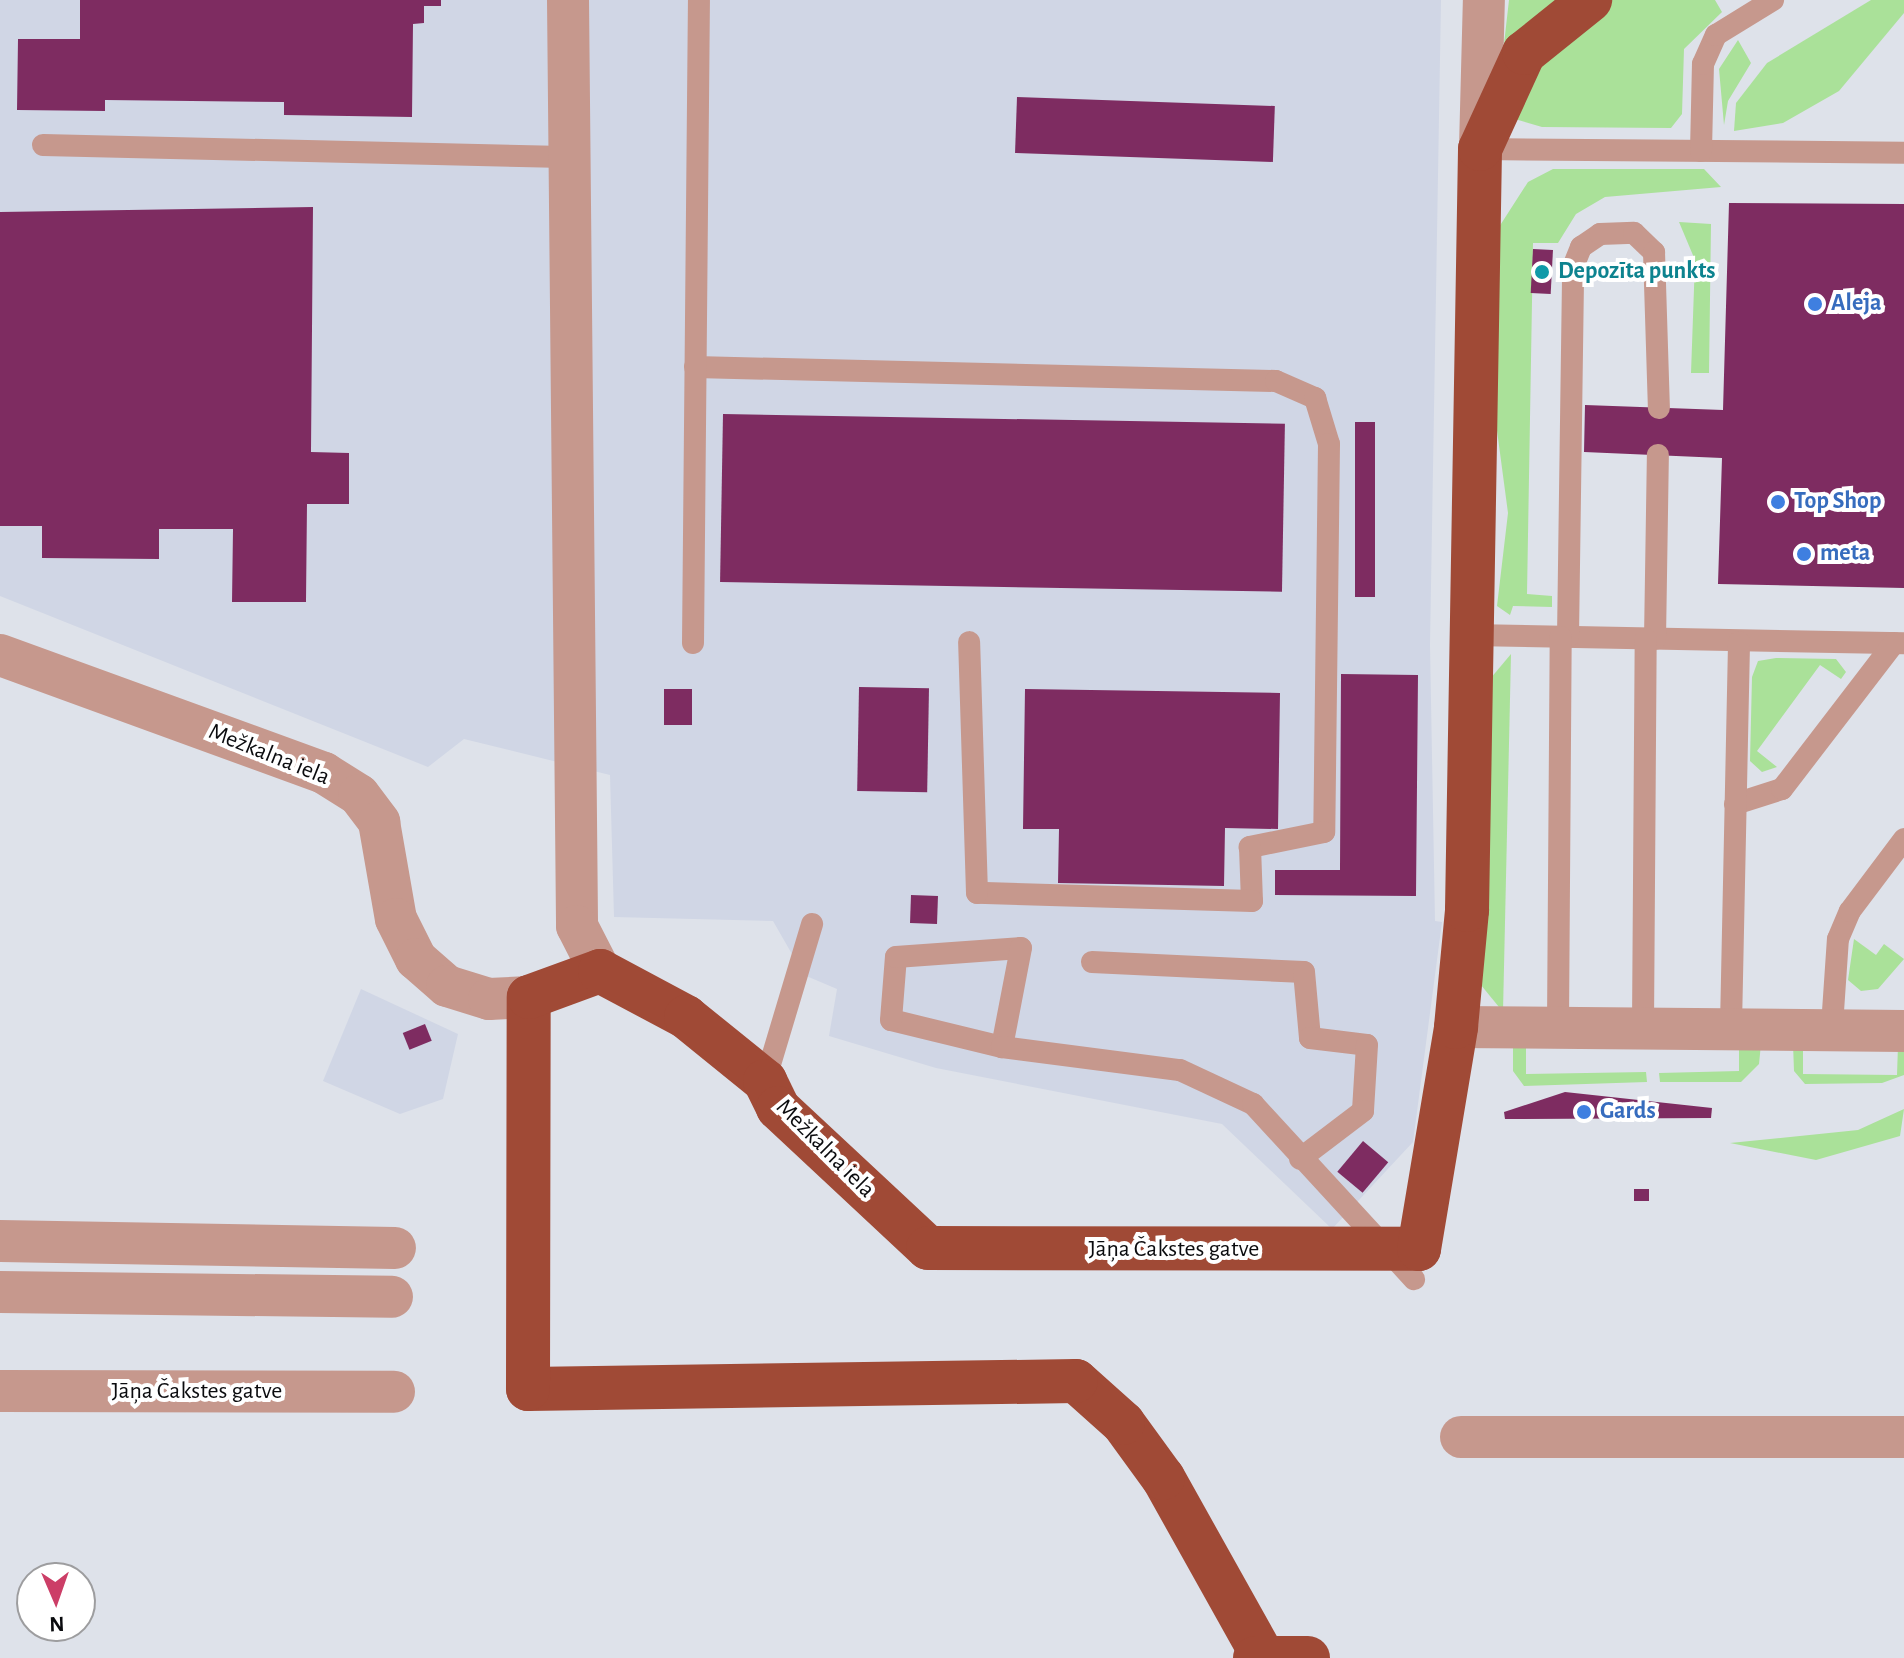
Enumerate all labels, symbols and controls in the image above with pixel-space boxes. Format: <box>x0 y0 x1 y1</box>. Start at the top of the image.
place label: Depozīta punkts <box>1558 258 1716 286</box>
marker: Depozīta punkts <box>1533 263 1551 281</box>
place label: Aleja <box>1831 290 1882 318</box>
marker: Aleja <box>1806 295 1824 313</box>
place label: Top Shop <box>1794 488 1881 516</box>
marker: Top Shop <box>1769 493 1787 511</box>
place label: meta <box>1820 540 1870 568</box>
marker: meta <box>1795 545 1813 563</box>
street label: Mežkalna iela <box>204 718 334 792</box>
street label: Mežkalna iela <box>769 1093 881 1205</box>
place label: Gards <box>1600 1098 1656 1126</box>
marker: Gards <box>1575 1103 1593 1121</box>
street label: Jāņa Čakstes gatve <box>1089 1236 1259 1264</box>
street label: Jāņa Čakstes gatve <box>112 1378 282 1406</box>
north arrow <box>16 1562 96 1642</box>
text: N <box>49 1613 65 1635</box>

